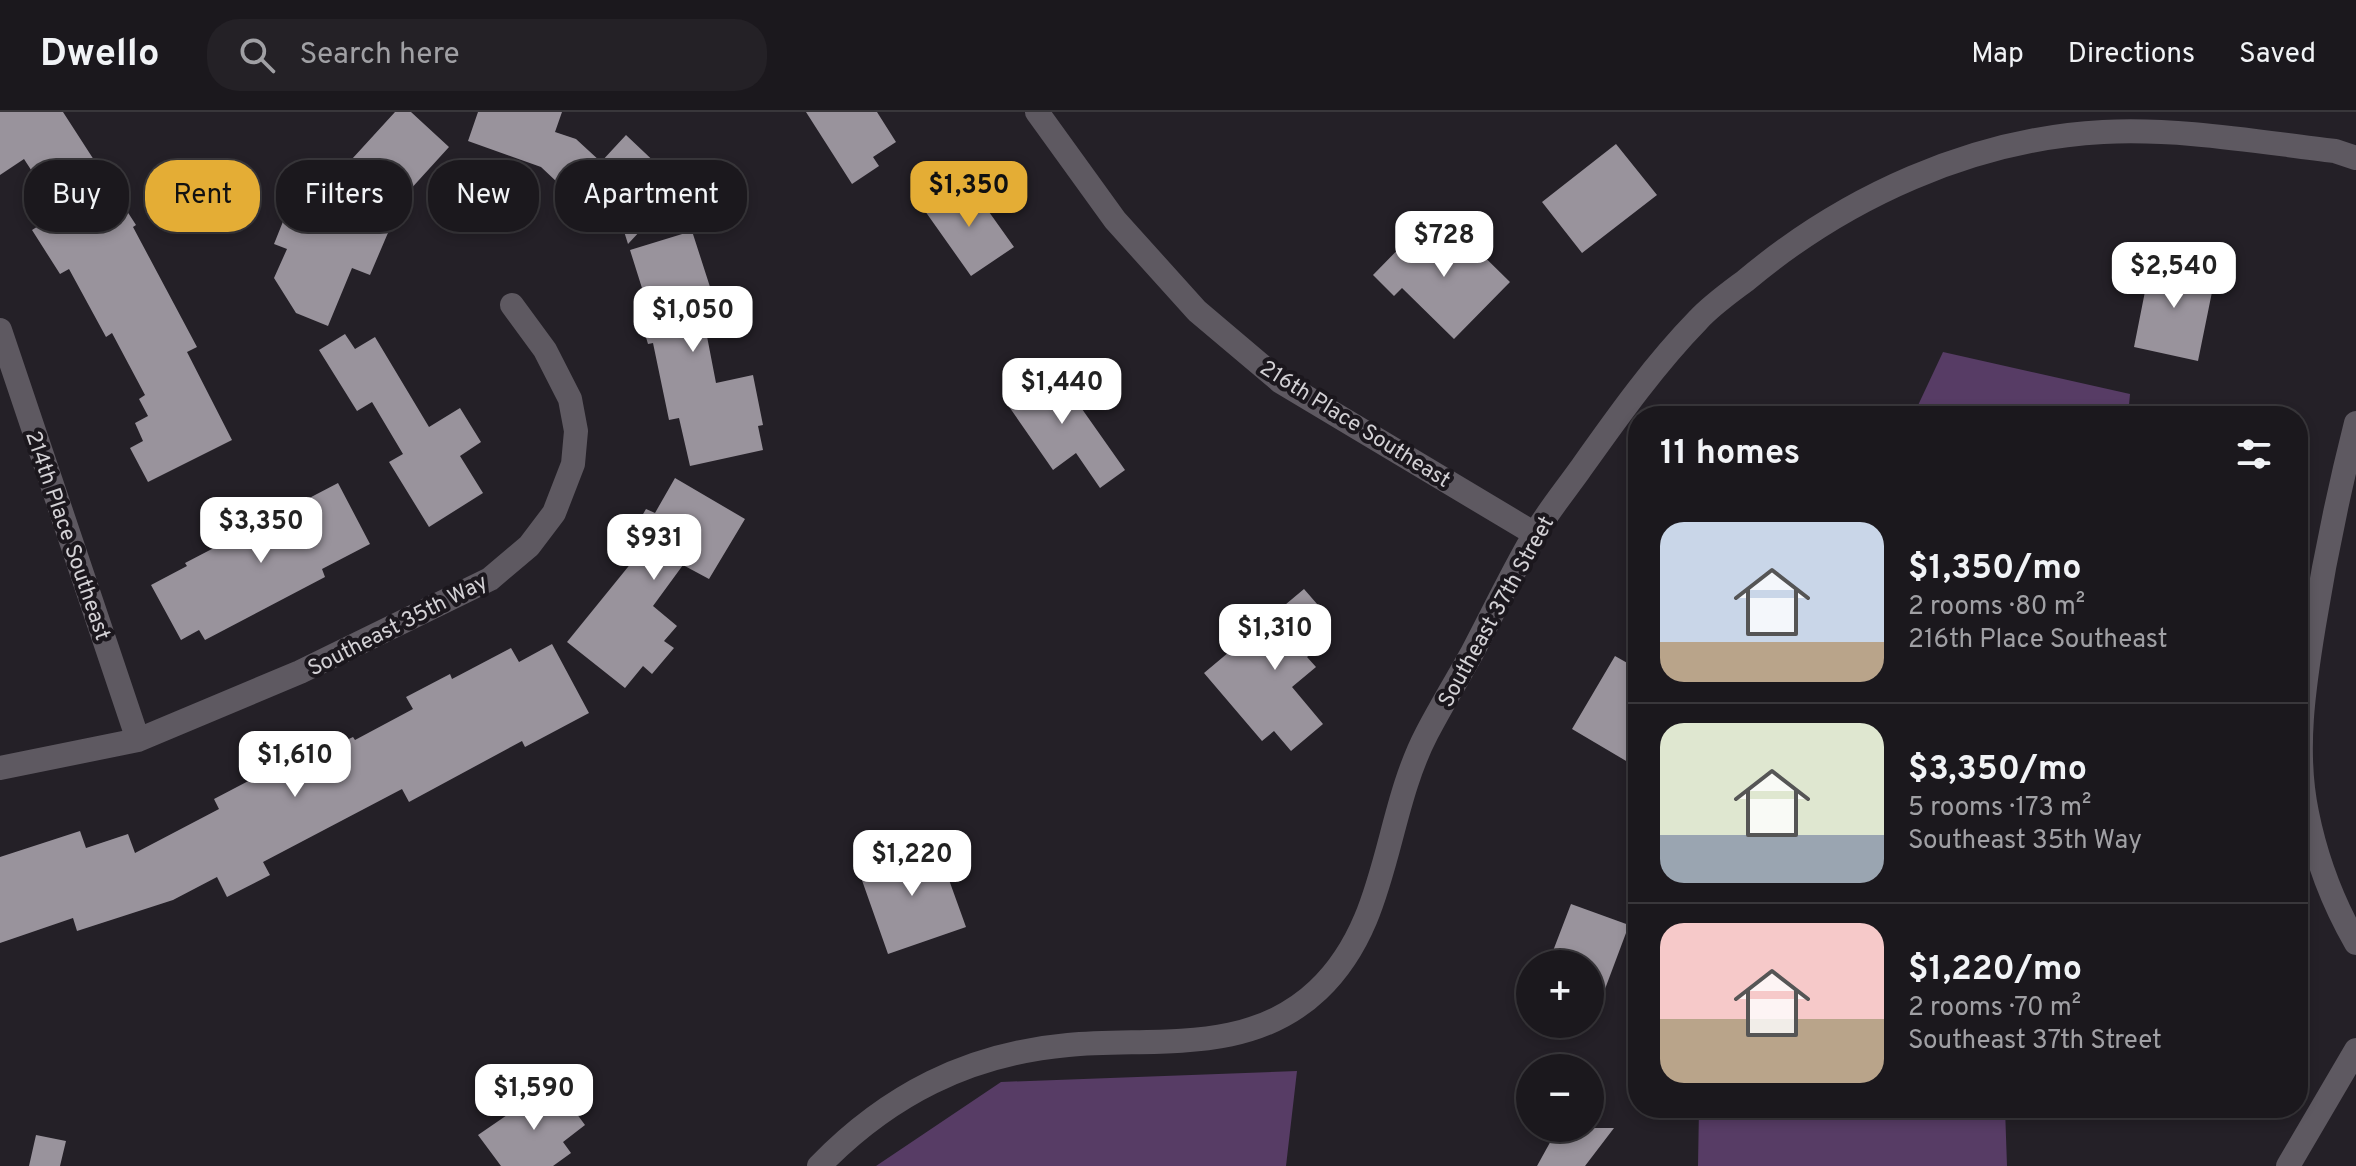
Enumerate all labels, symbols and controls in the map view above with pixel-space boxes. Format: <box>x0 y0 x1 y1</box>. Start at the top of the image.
search box <box>207 19 767 91</box>
text: Dwello <box>40 31 159 80</box>
icon: search <box>235 33 279 77</box>
text: Search here <box>299 37 460 74</box>
text: Map <box>1971 37 2024 73</box>
text: Directions <box>2068 37 2195 73</box>
text: Saved <box>2239 37 2316 73</box>
chip: Buy <box>24 160 129 232</box>
chip: Rent <box>145 160 260 232</box>
chip: Filters <box>276 160 412 232</box>
chip: New <box>428 160 539 232</box>
chip: Apartment <box>555 160 747 232</box>
pin: $1,350 <box>904 161 1034 229</box>
text: $1,350 <box>928 170 1010 203</box>
pin: $728 <box>1397 211 1491 279</box>
text: $728 <box>1413 220 1475 253</box>
pin: $2,540 <box>2109 242 2239 310</box>
text: $2,540 <box>2130 251 2218 284</box>
pin: $1,050 <box>628 286 758 354</box>
text: $1,050 <box>652 295 734 328</box>
street label: 216th Place Southeast <box>1254 355 1455 495</box>
pin: $1,440 <box>997 358 1127 426</box>
text: $1,440 <box>1020 367 1104 400</box>
street label: 214th Place Southeast <box>18 428 115 644</box>
icon: filters <box>2232 432 2276 476</box>
text: 11 homes <box>1660 433 1800 476</box>
pin: $3,350 <box>196 497 326 565</box>
text: $3,350 <box>218 506 304 539</box>
street label: Southeast 37th Street <box>1433 512 1561 713</box>
pin: $931 <box>607 514 701 582</box>
text: $931 <box>625 523 683 556</box>
text: $1,350/mo <box>1908 548 2081 591</box>
icon: home <box>1724 554 1820 650</box>
street label: Southeast 35th Way <box>304 569 492 683</box>
text: 2 rooms · 80 m² <box>1908 591 2085 624</box>
pin: $1,310 <box>1210 604 1340 672</box>
text: $1,310 <box>1237 613 1313 646</box>
text: 216th Place Southeast <box>1908 624 2168 657</box>
pin: $1,610 <box>230 731 360 799</box>
text: $1,610 <box>257 740 333 773</box>
text: $3,350/mo <box>1908 749 2087 792</box>
icon: home <box>1724 755 1820 851</box>
text: 5 rooms · 173 m² <box>1908 792 2091 825</box>
text: Southeast 35th Way <box>1908 825 2142 858</box>
pin: $1,220 <box>847 830 977 898</box>
text: $1,220 <box>871 839 953 872</box>
text: $1,220/mo <box>1908 949 2082 992</box>
map controls <box>1516 950 1604 1142</box>
button: + <box>1516 950 1604 1038</box>
icon: home <box>1724 955 1820 1051</box>
text: 2 rooms · 70 m² <box>1908 992 2081 1025</box>
text: Southeast 37th Street <box>1908 1025 2162 1058</box>
button: − <box>1516 1054 1604 1142</box>
pin: $1,590 <box>469 1064 599 1132</box>
text: $1,590 <box>493 1073 575 1106</box>

